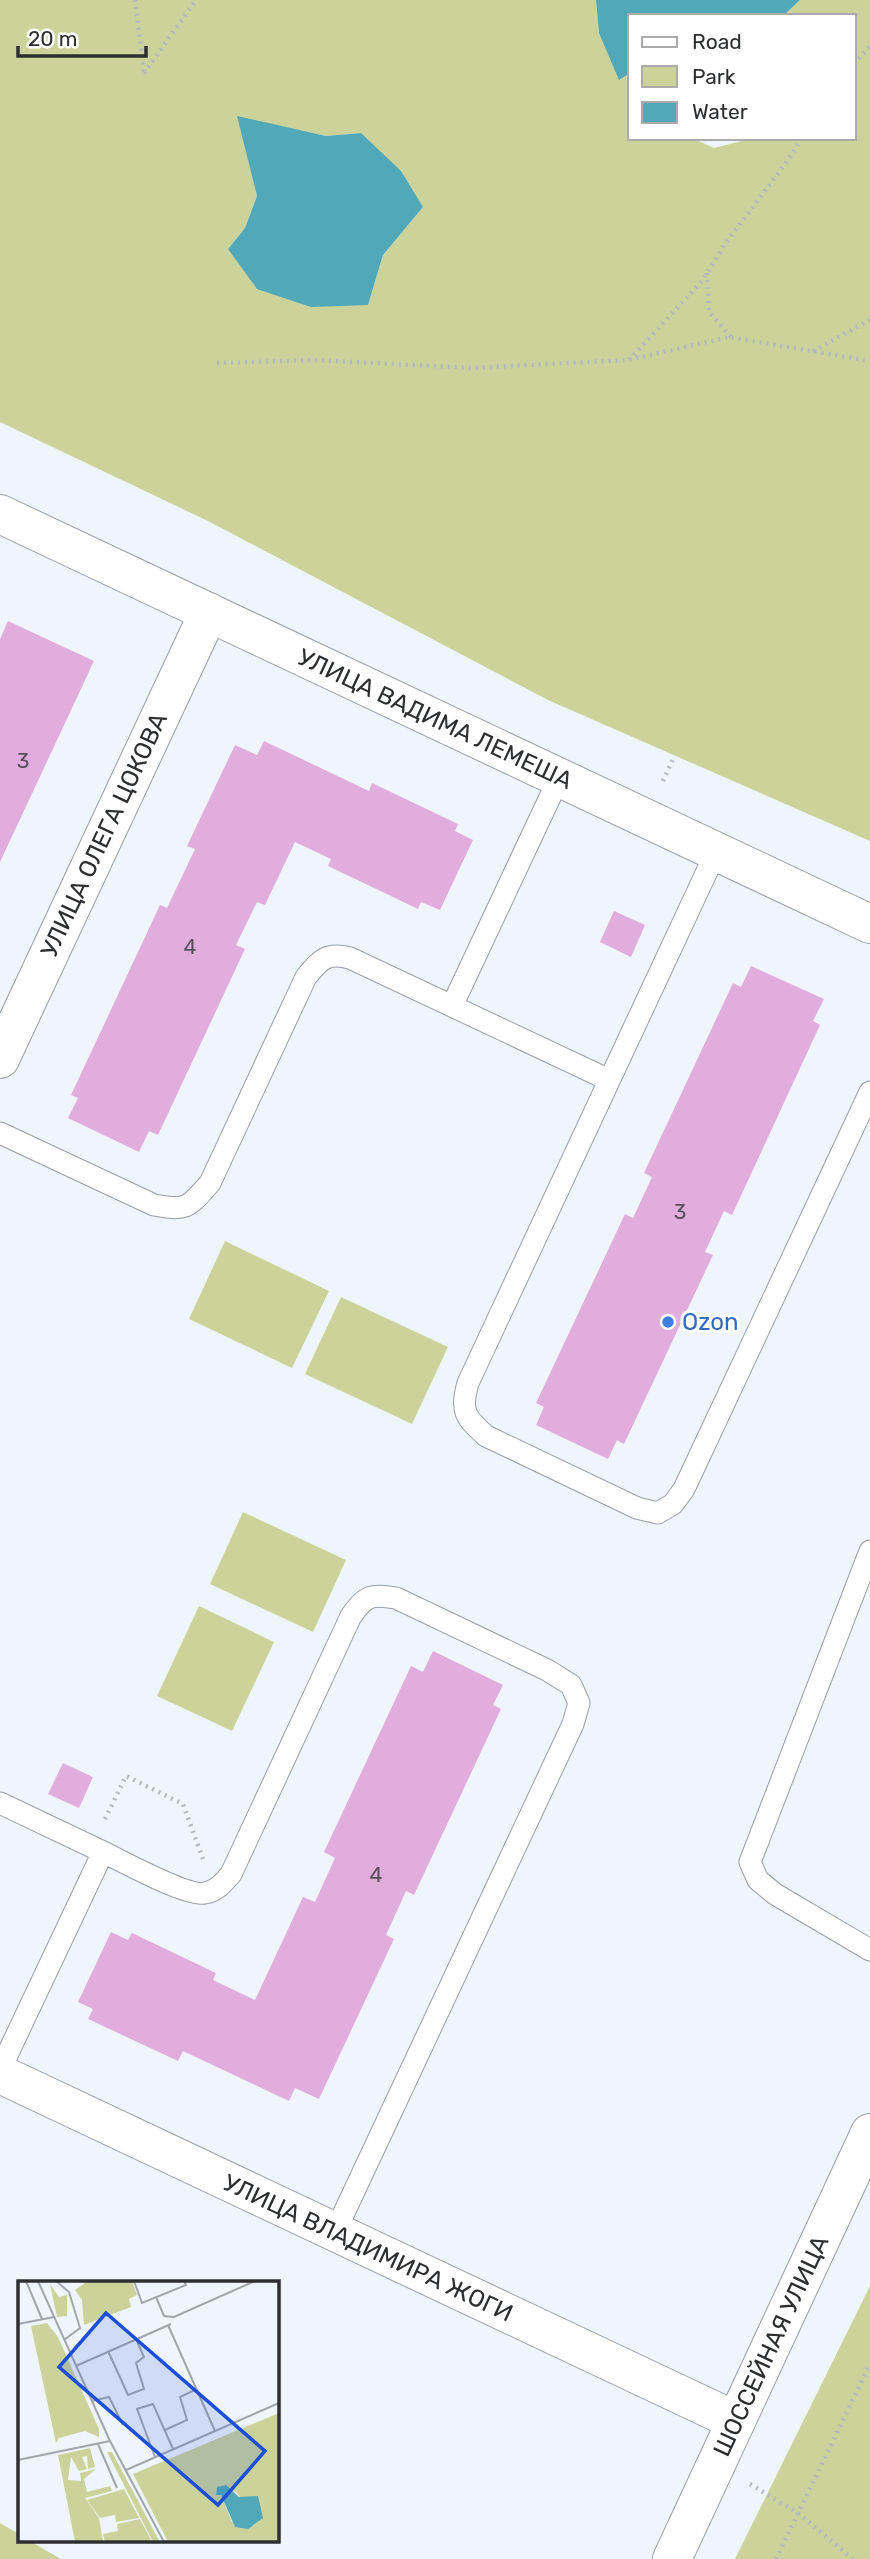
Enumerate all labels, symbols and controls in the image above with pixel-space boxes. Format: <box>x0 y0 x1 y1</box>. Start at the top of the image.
scale bar <box>18 14 145 58</box>
legend <box>628 14 856 140</box>
text: 20 m <box>28 26 77 51</box>
text: Road <box>692 29 742 54</box>
text: Park <box>692 64 736 89</box>
text: Water <box>692 99 748 124</box>
street label: УЛИЦА ВАДИМА ЛЕМЕША <box>293 643 577 795</box>
street label: УЛИЦА ОЛЕГА ЦОКОВА <box>35 708 173 962</box>
house number: 3 <box>17 748 29 773</box>
house number: 4 <box>183 934 197 959</box>
house number: 3 <box>674 1199 686 1224</box>
place label: Ozon <box>682 1308 739 1336</box>
marker: Ozon <box>660 1314 676 1330</box>
house number: 4 <box>369 1862 383 1887</box>
street label: УЛИЦА ВЛАДИМИРА ЖОГИ <box>219 2169 517 2327</box>
street label: ШОССЕЙНАЯ УЛИЦА <box>708 2231 834 2461</box>
inset map <box>18 2281 278 2542</box>

